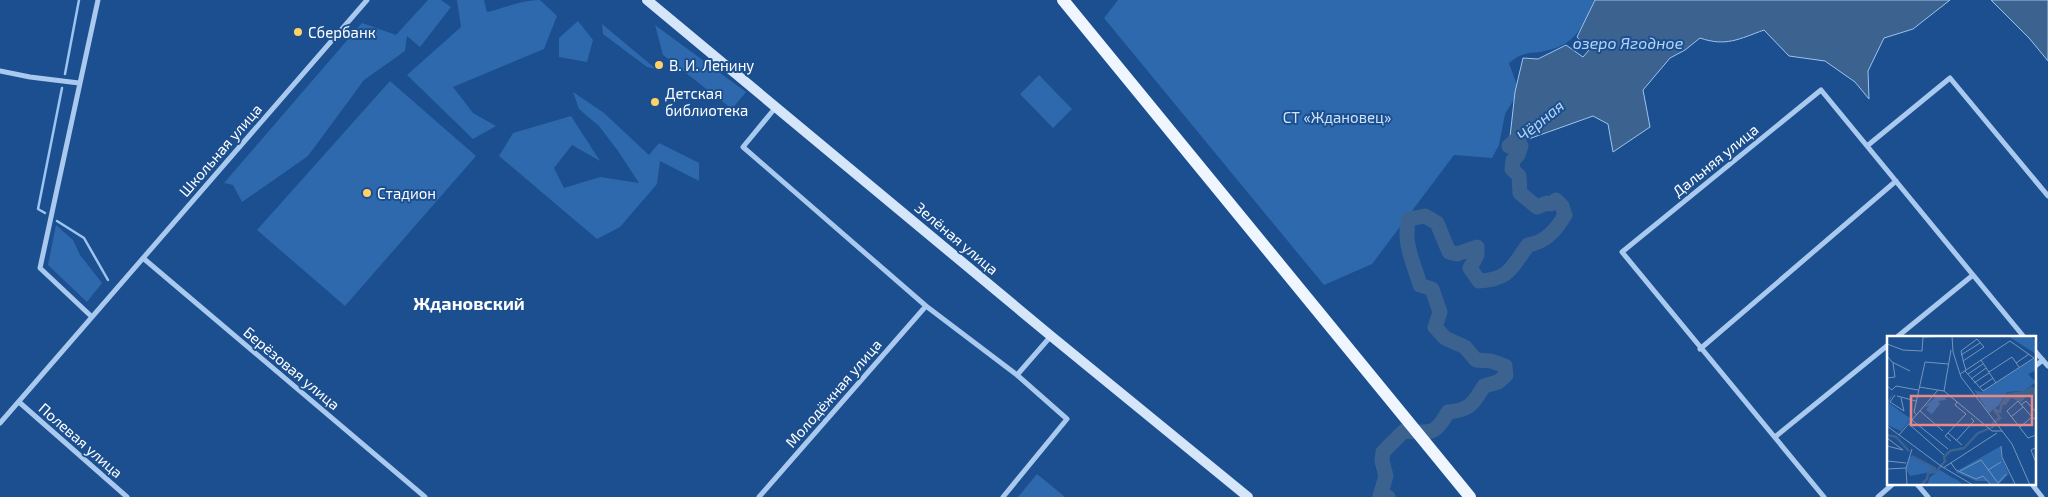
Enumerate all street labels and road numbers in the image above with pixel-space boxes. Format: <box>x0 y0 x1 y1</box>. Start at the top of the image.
street label: Школьная улица <box>175 100 266 201</box>
street label: Дальняя улица <box>1668 120 1762 201</box>
street label: Зелёная улица <box>911 198 1002 279</box>
street label: Берёзовая улица <box>240 323 344 414</box>
street label: Молодёжная улица <box>781 335 886 451</box>
street label: Полевая улица <box>35 399 127 482</box>

